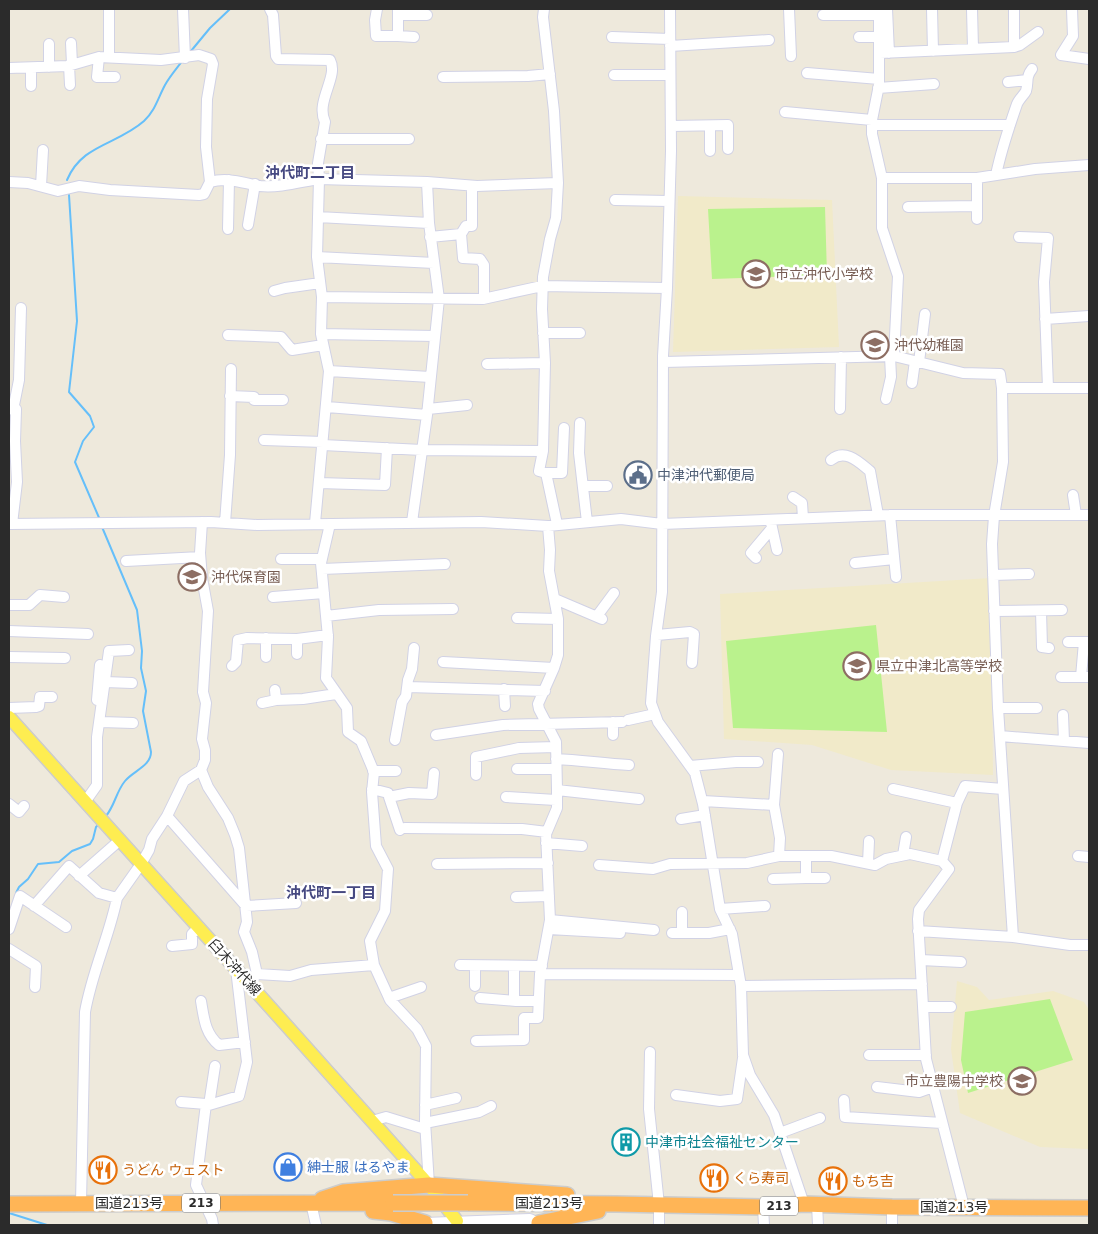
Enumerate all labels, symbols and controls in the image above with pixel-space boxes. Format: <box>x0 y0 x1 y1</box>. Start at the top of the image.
district label: 沖代町二丁目 <box>265 164 355 182</box>
school or university icon: 市立沖代小学校 <box>741 259 771 289</box>
place label: 市立沖代小学校 <box>775 266 873 282</box>
school or university icon: 沖代幼稚園 <box>860 330 890 360</box>
place label: 沖代幼稚園 <box>894 337 964 353</box>
public building icon: 中津沖代郵便局 <box>623 460 653 490</box>
place label: 中津沖代郵便局 <box>657 467 755 483</box>
school or university icon: 沖代保育園 <box>177 562 207 592</box>
place label: 沖代保育園 <box>211 569 281 585</box>
school or university icon: 県立中津北高等学校 <box>842 651 872 681</box>
place label: 県立中津北高等学校 <box>876 658 1002 674</box>
district label: 沖代町一丁目 <box>286 884 376 902</box>
street label: 臼木沖代線 <box>206 936 264 998</box>
school or university icon: 市立豊陽中学校 <box>1007 1066 1037 1096</box>
place label: 市立豊陽中学校 <box>905 1073 1003 1089</box>
building icon: 中津市社会福祉センター <box>611 1127 641 1157</box>
place label: 中津市社会福祉センター <box>645 1134 799 1150</box>
shop icon: 紳士服 はるやま <box>273 1152 303 1182</box>
restaurant icon: うどん ウェスト <box>88 1155 118 1185</box>
place label: 紳士服 はるやま <box>307 1159 409 1175</box>
place label: うどん ウェスト <box>122 1162 224 1178</box>
restaurant icon: くら寿司 <box>699 1163 729 1193</box>
restaurant icon: もち吉 <box>818 1166 848 1196</box>
place label: くら寿司 <box>733 1170 789 1186</box>
place label: もち吉 <box>852 1173 894 1189</box>
road number: 213 <box>182 1194 220 1212</box>
street label: 国道213号 <box>95 1195 163 1211</box>
street label: 国道213号 <box>515 1195 583 1211</box>
road number: 213 <box>760 1196 798 1216</box>
street label: 国道213号 <box>920 1199 988 1215</box>

